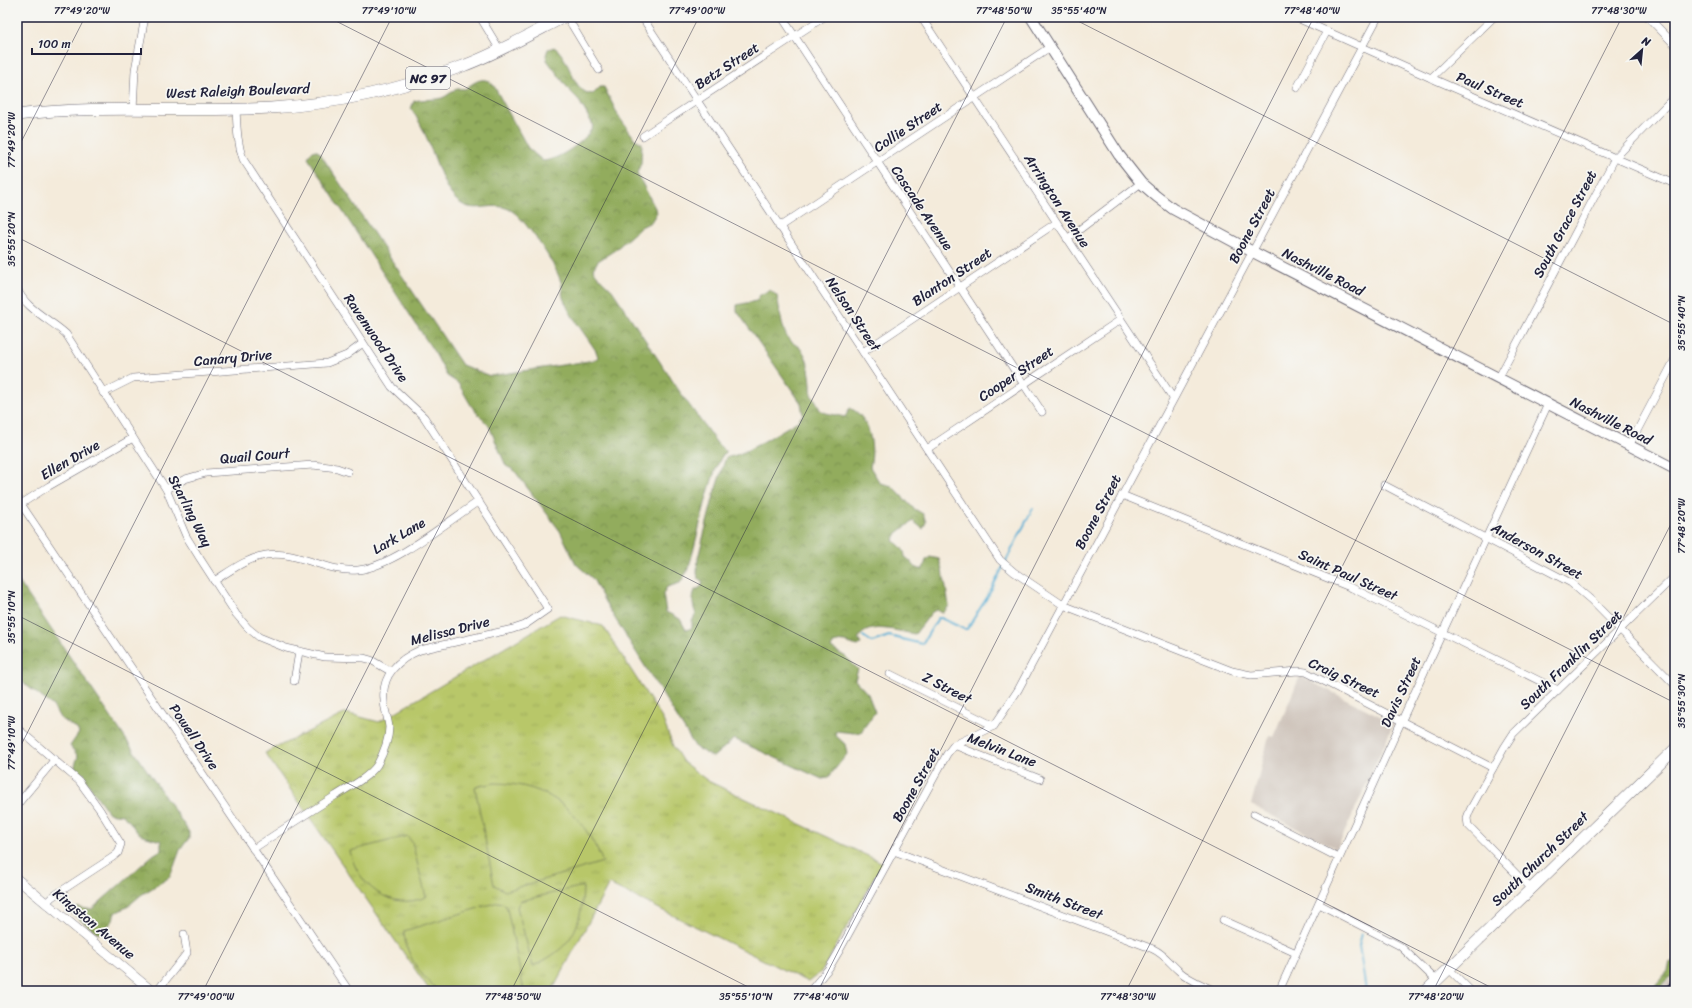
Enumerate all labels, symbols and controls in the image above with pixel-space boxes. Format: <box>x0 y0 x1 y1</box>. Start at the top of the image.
text: 77°49'20"W <box>54 2 110 20</box>
text: 77°49'10"W <box>362 2 416 20</box>
text: 77°49'00"W <box>669 2 725 20</box>
text: 77°48'50"W <box>976 2 1032 20</box>
text: 35°55'40"N <box>1051 2 1107 20</box>
text: 77°48'40"W <box>1284 2 1340 20</box>
text: 77°48'30"W <box>1591 2 1647 20</box>
scale bar <box>32 30 141 56</box>
north arrow <box>1622 30 1662 70</box>
text: N <box>1638 31 1654 52</box>
text: 100 m <box>38 33 71 55</box>
street label: Betz Street <box>690 36 764 96</box>
street label: Paul Street <box>1452 65 1528 115</box>
road number: NC 97 <box>406 67 450 89</box>
street label: West Raleigh Boulevard <box>166 76 312 106</box>
street label: Collie Street <box>868 95 948 159</box>
text: 77°49'20"W <box>3 112 21 168</box>
street label: Arrington Avenue <box>1016 148 1097 253</box>
street label: Cascade Avenue <box>884 160 960 256</box>
street label: South Grace Street <box>1526 165 1604 283</box>
street label: Boone Street <box>1222 184 1282 268</box>
text: 35°55'20"N <box>3 211 21 267</box>
street label: Blanton Street <box>907 241 997 313</box>
street label: Nashville Road <box>1278 241 1370 304</box>
street label: Nelson Street <box>819 271 888 358</box>
street label: Ravenwood Drive <box>337 288 415 388</box>
text: 35°55'40"N <box>1673 295 1691 351</box>
street label: Cooper Street <box>973 339 1059 409</box>
street label: Canary Drive <box>193 342 273 374</box>
street label: Nashville Road <box>1566 390 1658 453</box>
street label: Ellen Drive <box>35 433 105 487</box>
street label: Quail Court <box>219 440 292 471</box>
street label: Starling Way <box>161 470 219 553</box>
street label: Boone Street <box>1068 470 1128 554</box>
text: 77°48'20"W <box>1673 498 1691 554</box>
street label: Lark Lane <box>368 511 431 561</box>
street label: Anderson Street <box>1485 515 1588 587</box>
street label: Saint Paul Street <box>1294 542 1403 609</box>
text: 35°55'10"N <box>3 590 21 644</box>
street label: South Franklin Street <box>1514 604 1628 716</box>
street label: Melissa Drive <box>408 609 492 653</box>
street label: Craig Street <box>1304 651 1384 705</box>
street label: Davis Street <box>1374 652 1428 732</box>
street label: Z Street <box>918 665 977 712</box>
text: 35°55'30"N <box>1673 674 1691 728</box>
street label: Powell Drive <box>162 699 226 775</box>
text: 77°49'10"W <box>3 716 21 770</box>
street label: Melvin Lane <box>964 725 1040 775</box>
street label: Boone Street <box>885 743 947 827</box>
street label: South Church Street <box>1485 804 1596 913</box>
street label: Smith Street <box>1022 875 1108 928</box>
street label: Kingston Avenue <box>47 882 141 966</box>
text: 77°49'00"W <box>178 988 234 1006</box>
text: 77°48'50"W <box>485 988 541 1006</box>
text: 35°55'10"N <box>719 988 773 1006</box>
text: 77°48'40"W <box>793 988 849 1006</box>
text: 77°48'30"W <box>1100 988 1156 1006</box>
text: 77°48'20"W <box>1408 988 1464 1006</box>

